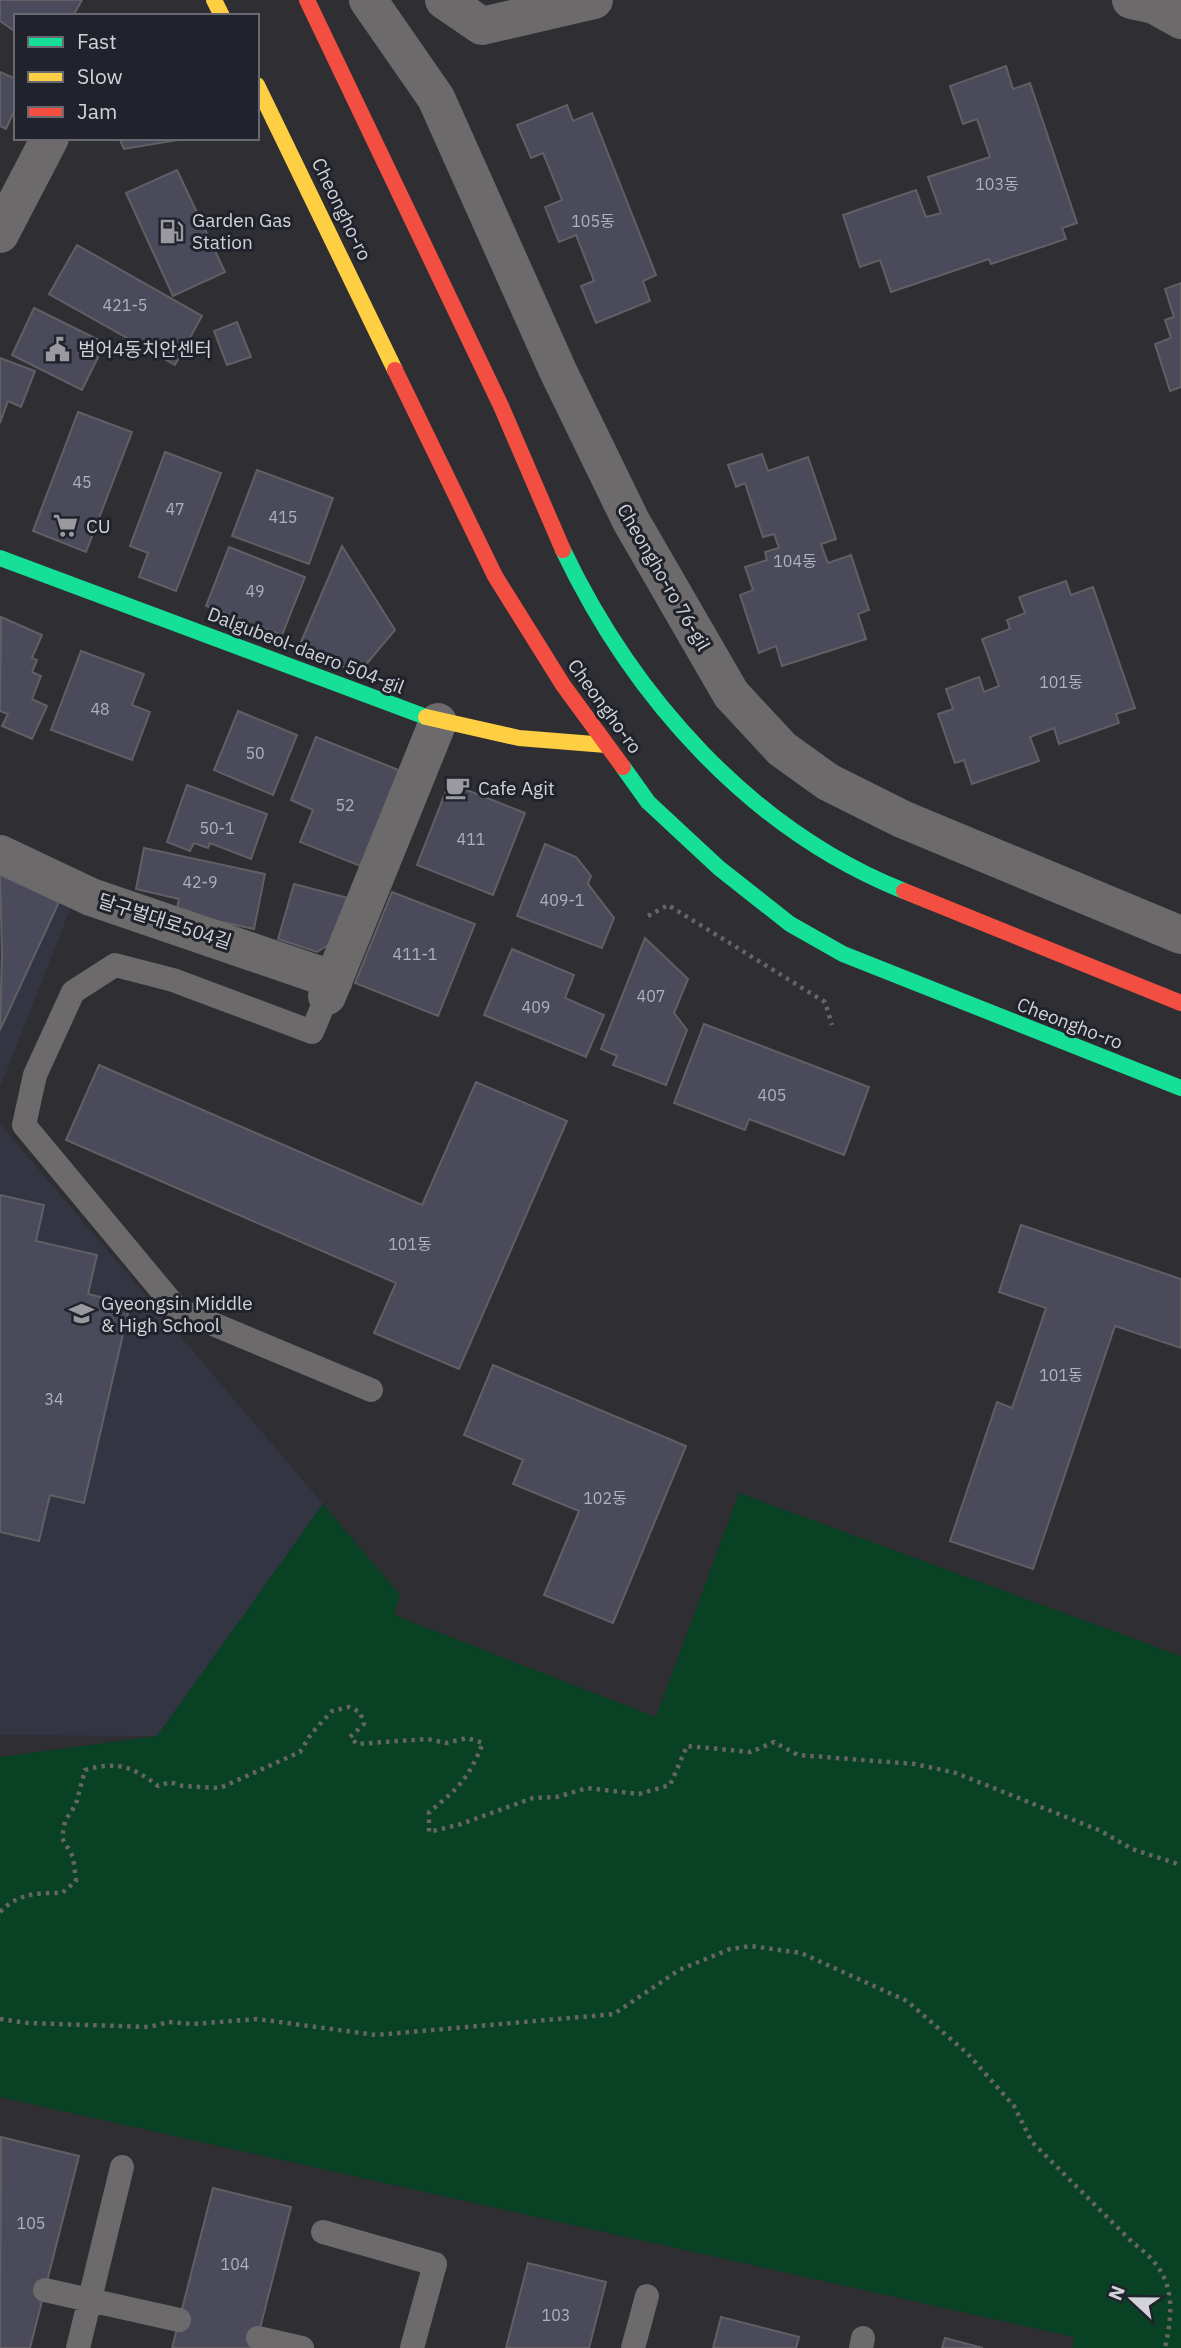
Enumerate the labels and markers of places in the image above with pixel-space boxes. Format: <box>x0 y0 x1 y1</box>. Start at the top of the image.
place label: Garden Gas Station <box>192 208 292 254</box>
fuel station icon: Garden Gas Station <box>158 217 186 245</box>
public building icon: 범어4동치안센터 <box>44 335 72 363</box>
place label: 범어4동치안센터 <box>78 337 212 361</box>
supermarket icon: CU <box>52 512 80 540</box>
place label: CU <box>86 514 111 538</box>
cafe icon: Cafe Agit <box>444 774 472 802</box>
place label: Cafe Agit <box>478 776 555 800</box>
place label: Gyeongsin Middle & High School <box>101 1291 253 1337</box>
school or university icon: Gyeongsin Middle & High School <box>67 1300 95 1328</box>

